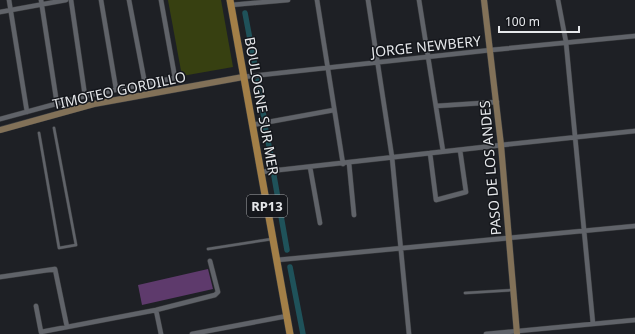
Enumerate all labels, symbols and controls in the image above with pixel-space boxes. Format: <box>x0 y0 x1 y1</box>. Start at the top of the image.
scale bar <box>499 8 579 34</box>
text: 100 m <box>505 13 540 30</box>
street label: JORGE NEWBERY <box>368 31 482 61</box>
street label: BOULOGNE SUR MER <box>240 35 284 177</box>
street label: TIMOTEO GORDILLO <box>51 67 188 113</box>
street label: PASO DE LOS ANDES <box>475 100 505 236</box>
road number: RP13 <box>247 195 287 217</box>

